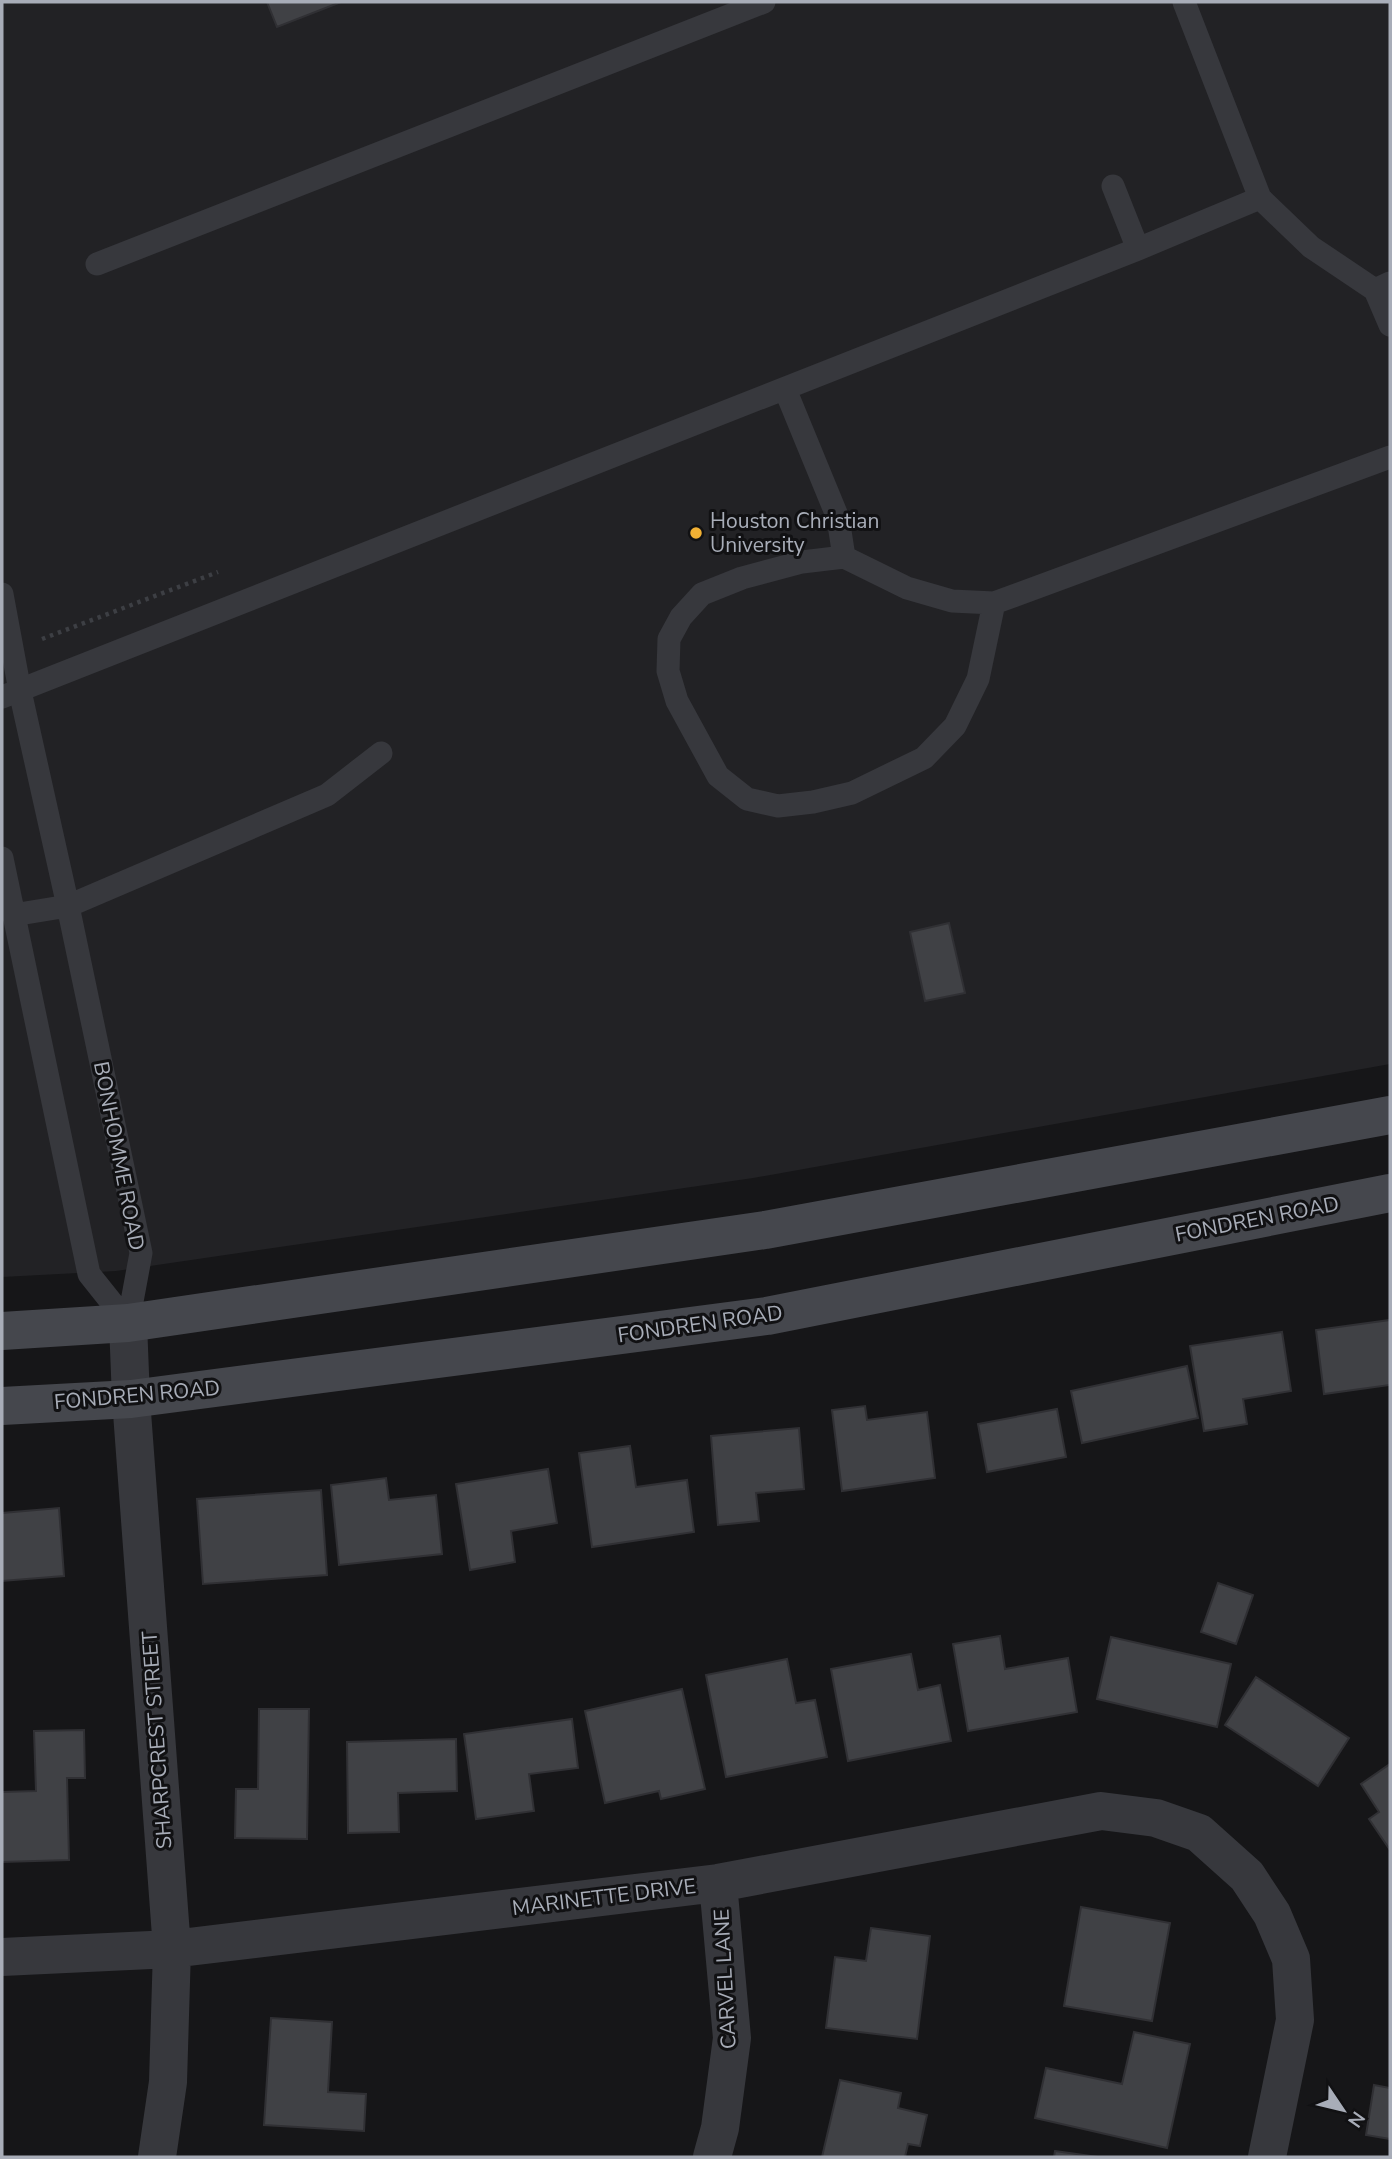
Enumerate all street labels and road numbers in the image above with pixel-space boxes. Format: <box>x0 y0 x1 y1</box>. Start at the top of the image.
street label: BONHOMME ROAD <box>87 1059 151 1253</box>
street label: FONDREN ROAD <box>1173 1189 1341 1249</box>
street label: FONDREN ROAD <box>616 1299 784 1349</box>
street label: FONDREN ROAD <box>53 1374 221 1416</box>
street label: SHARPCREST STREET <box>135 1630 179 1850</box>
street label: MARINETTE DRIVE <box>510 1872 698 1922</box>
street label: CARVEL LANE <box>707 1908 743 2050</box>

